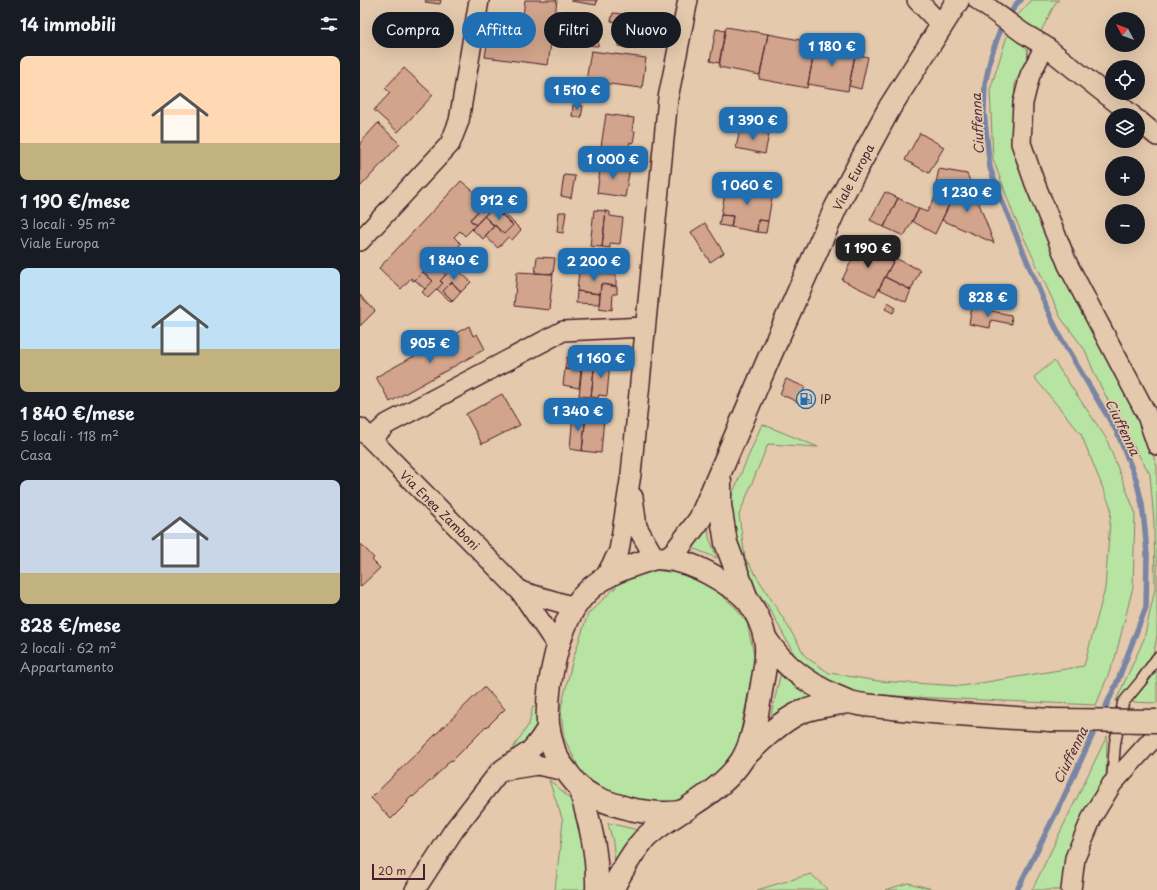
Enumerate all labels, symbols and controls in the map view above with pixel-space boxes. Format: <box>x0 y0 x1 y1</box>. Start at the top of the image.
text: 14 immobili <box>20 11 116 37</box>
chip: Compra <box>372 12 454 48</box>
chip: Affitta <box>462 12 536 48</box>
chip: Filtri <box>544 12 603 48</box>
chip: Nuovo <box>611 12 681 48</box>
north arrow <box>1105 12 1145 52</box>
map controls <box>1105 12 1145 244</box>
icon: filters <box>318 13 340 35</box>
pin: 1 180 € <box>795 33 869 67</box>
text: 1 180 € <box>808 36 856 55</box>
button: locate <box>1105 60 1145 100</box>
pin: 1 510 € <box>540 77 614 111</box>
text: 1 510 € <box>554 80 600 99</box>
icon: home <box>144 82 216 154</box>
water label: Ciuffenna <box>966 92 988 155</box>
pin: 1 390 € <box>716 107 790 141</box>
button: layers <box>1105 108 1145 148</box>
text: 1 390 € <box>728 110 778 129</box>
street label: Viale Europa <box>828 140 878 214</box>
pin: 1 000 € <box>576 146 650 180</box>
text: 1 000 € <box>587 149 639 168</box>
button: + <box>1105 156 1145 196</box>
pin: 1 060 € <box>710 172 784 206</box>
text: 1 060 € <box>721 175 773 194</box>
pin: 1 230 € <box>930 179 1004 213</box>
text: 1 230 € <box>942 182 992 201</box>
pin: 912 € <box>471 187 527 221</box>
text: 1 190 €/mese <box>20 188 130 214</box>
text: 912 € <box>480 190 518 209</box>
button: − <box>1105 204 1145 244</box>
text: 3 locali · 95 m² <box>20 214 116 233</box>
text: Viale Europa <box>20 233 99 252</box>
pin: 1 190 € <box>831 235 905 269</box>
text: 1 190 € <box>845 238 891 257</box>
pin: 1 840 € <box>417 247 491 281</box>
pin: 2 200 € <box>557 248 631 282</box>
text: 1 840 € <box>429 250 479 269</box>
text: 2 200 € <box>567 251 621 270</box>
pin: 828 € <box>960 284 1016 318</box>
text: 828 € <box>968 287 1008 306</box>
icon: home <box>144 294 216 366</box>
pin: 905 € <box>402 330 458 364</box>
text: 905 € <box>410 333 450 352</box>
pin: 1 160 € <box>564 345 638 379</box>
text: 1 160 € <box>577 348 625 367</box>
fuel station icon: IP <box>795 388 817 410</box>
place label: IP <box>820 390 831 408</box>
water label: Ciuffenna <box>1101 395 1145 459</box>
pin: 1 340 € <box>541 398 615 432</box>
text: 1 840 €/mese <box>20 400 135 426</box>
text: 1 340 € <box>553 401 603 420</box>
text: 5 locali · 118 m² <box>20 426 119 445</box>
text: Casa <box>20 445 52 464</box>
street label: Via Enea Zamboni <box>396 466 484 554</box>
icon: home <box>144 506 216 578</box>
text: 828 €/mese <box>20 612 121 638</box>
text: 2 locali · 62 m² <box>20 638 117 657</box>
text: Appartamento <box>20 657 114 676</box>
water label: Ciuffenna <box>1048 723 1092 787</box>
scale bar <box>372 862 425 881</box>
text: 20 m <box>378 862 406 879</box>

